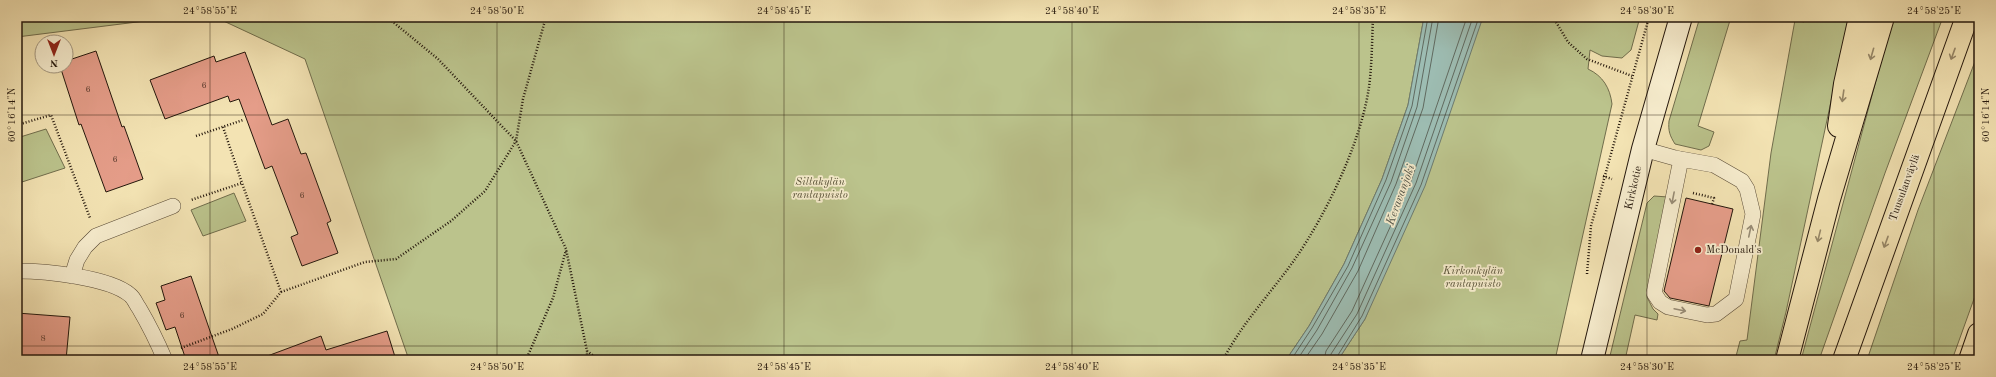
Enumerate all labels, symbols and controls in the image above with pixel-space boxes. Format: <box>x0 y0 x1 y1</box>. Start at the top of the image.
text: 24°58'55"E <box>183 6 237 16</box>
text: 24°58'50"E <box>470 6 524 16</box>
text: 24°58'45"E <box>757 6 811 16</box>
text: 24°58'40"E <box>1045 6 1099 16</box>
text: 24°58'35"E <box>1332 6 1386 16</box>
text: 24°58'30"E <box>1620 6 1674 16</box>
text: 24°58'25"E <box>1907 6 1961 16</box>
north arrow <box>34 34 74 74</box>
one-way arrow <box>1949 47 1957 59</box>
one-way arrow <box>1868 48 1875 61</box>
text: N <box>49 57 58 68</box>
house number: 6 <box>201 81 207 90</box>
house number: 6 <box>85 85 91 94</box>
text: 60°16'14"N <box>7 87 17 142</box>
text: 60°16'14"N <box>1981 87 1991 142</box>
one-way arrow <box>1839 89 1847 102</box>
street label: Tuusulanväylä <box>1888 153 1922 223</box>
house number: 6 <box>112 155 118 164</box>
water label: Keravanjoki <box>1384 163 1418 228</box>
street label: Kirkkotie <box>1624 165 1644 211</box>
park label: Siltakylän rantapuisto <box>792 177 848 201</box>
house number: 6 <box>299 191 305 200</box>
one-way arrow <box>1669 191 1677 204</box>
one-way arrow <box>1746 225 1754 238</box>
one-way arrow <box>1815 230 1823 243</box>
one-way arrow <box>1881 236 1889 248</box>
marker: McDonald's <box>1693 245 1703 255</box>
place label: McDonald's <box>1706 245 1762 256</box>
park label: Kirkonkylän rantapuisto <box>1442 266 1504 290</box>
one-way arrow <box>1674 306 1687 314</box>
house number: 6 <box>179 311 185 320</box>
house number: 8 <box>40 334 46 343</box>
text: 24°58'55"E <box>183 362 237 372</box>
text: 24°58'50"E <box>470 362 524 372</box>
text: 24°58'45"E <box>757 362 811 372</box>
text: 24°58'40"E <box>1045 362 1099 372</box>
text: 24°58'35"E <box>1332 362 1386 372</box>
text: 24°58'30"E <box>1620 362 1674 372</box>
text: 24°58'25"E <box>1907 362 1961 372</box>

